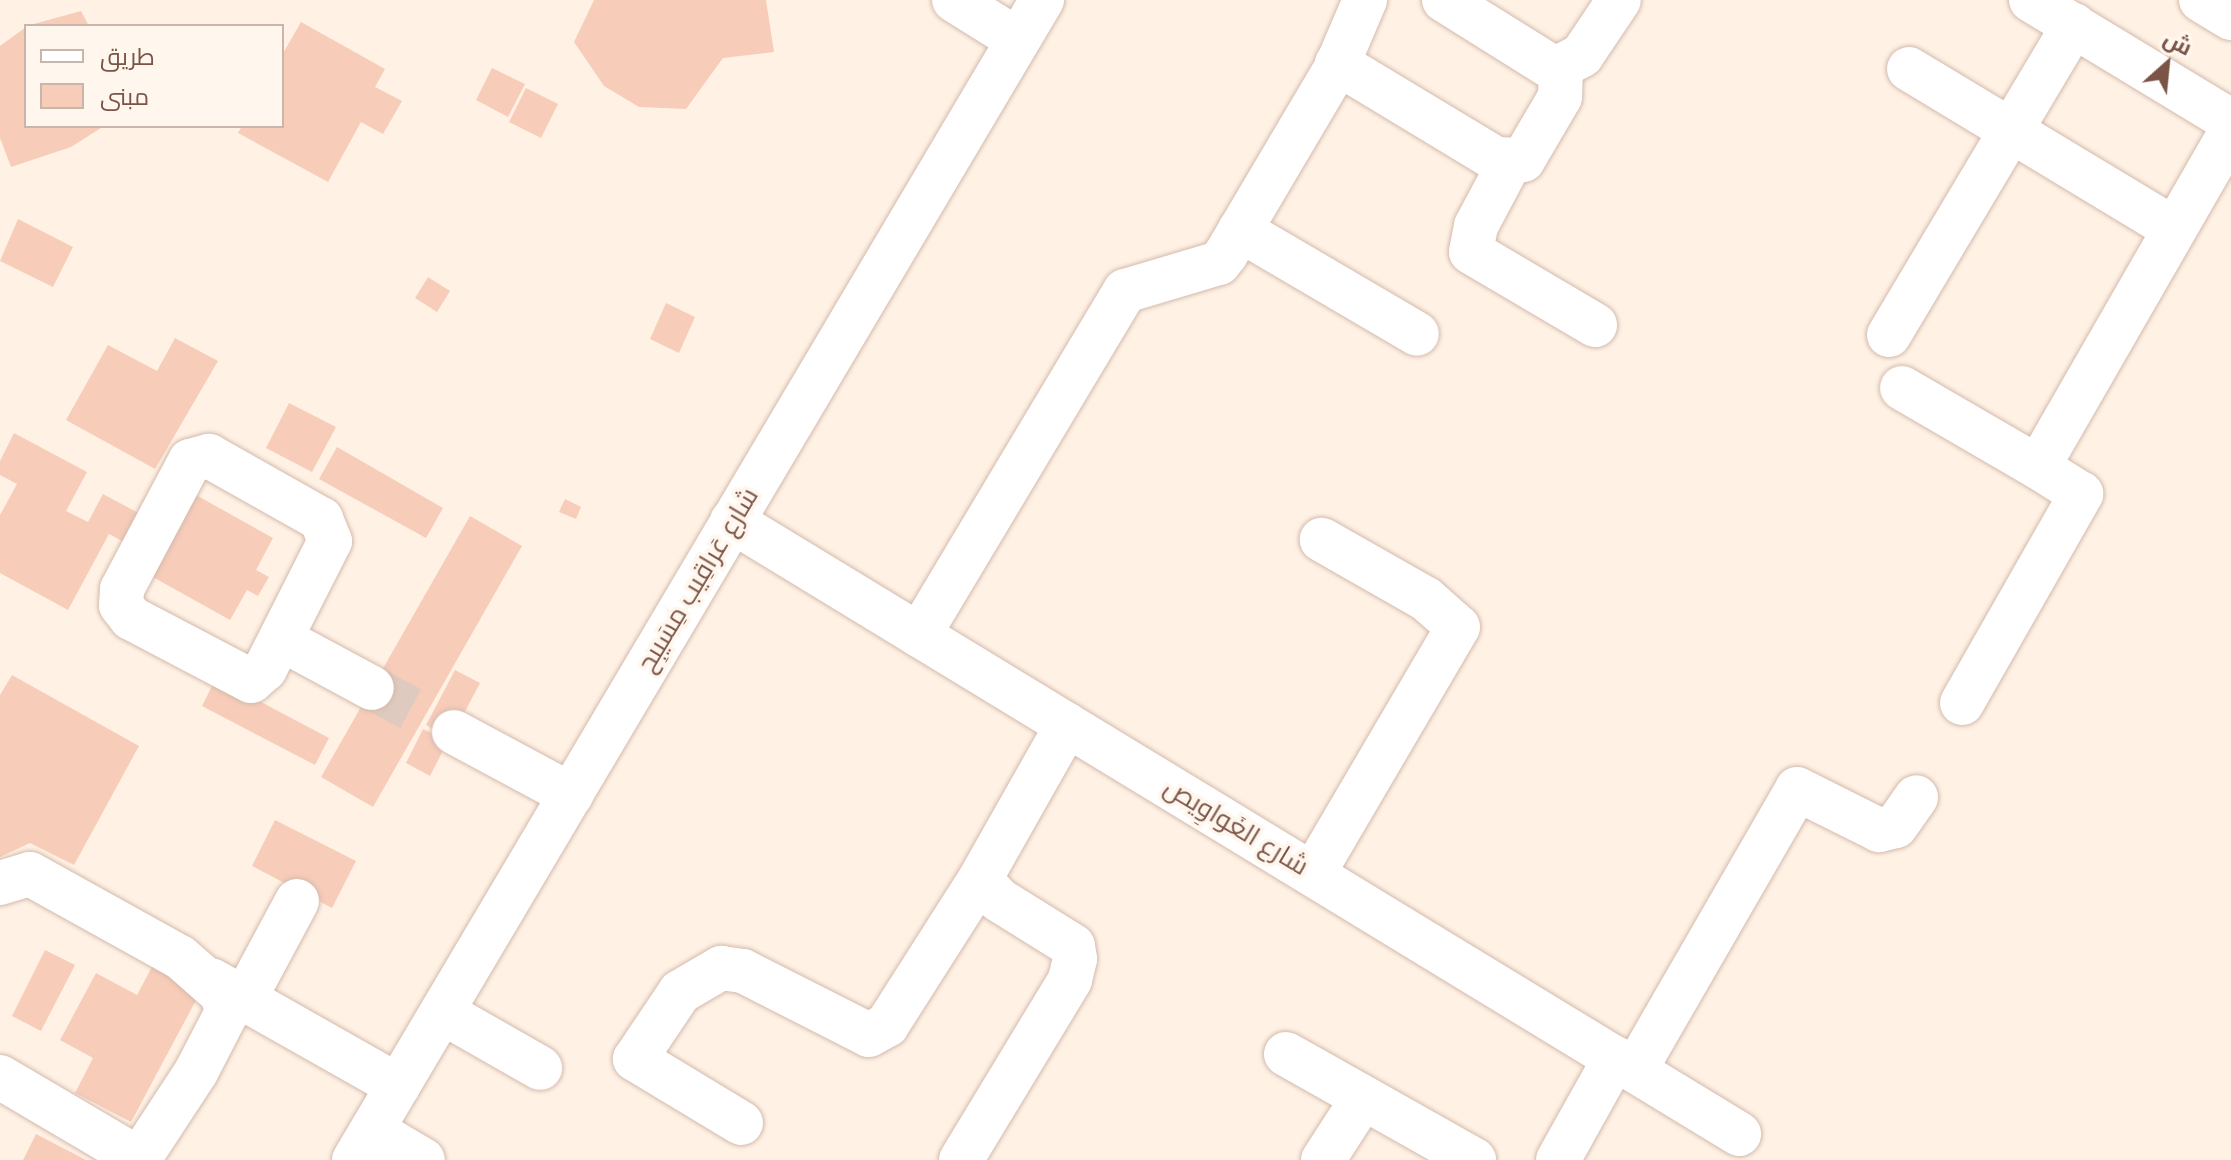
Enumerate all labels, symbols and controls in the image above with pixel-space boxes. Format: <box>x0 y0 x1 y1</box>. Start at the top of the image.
legend <box>24 24 284 128</box>
north arrow <box>2127 24 2207 104</box>
text: ش <box>2159 25 2196 61</box>
text: طريق <box>100 42 155 71</box>
text: مبنى <box>100 82 149 111</box>
street label: شارع عَراقِيب مِسَيبِح <box>631 482 765 678</box>
street label: شارع الغَواوِيص <box>1158 772 1314 882</box>

